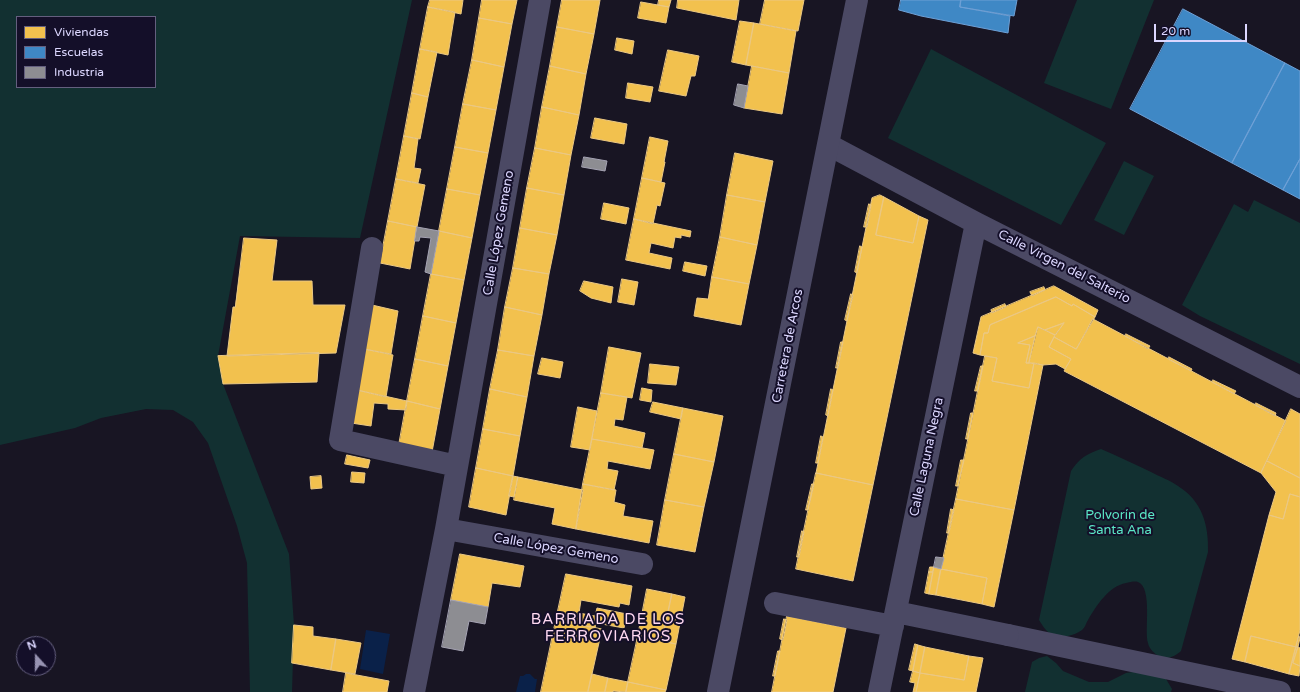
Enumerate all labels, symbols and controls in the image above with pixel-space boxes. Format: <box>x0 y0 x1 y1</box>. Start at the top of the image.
legend <box>16 16 156 88</box>
scale bar <box>1156 16 1249 42</box>
text: 20 m <box>1161 24 1190 38</box>
text: Viviendas <box>54 25 109 39</box>
text: Escuelas <box>54 45 103 59</box>
text: Industria <box>54 65 104 79</box>
street label: Calle López Gemeno <box>480 169 518 297</box>
street label: Calle Virgen del Salterio <box>995 227 1133 307</box>
street label: Carretera de Arcos <box>769 288 807 404</box>
street label: Calle Laguna Negra <box>907 396 947 518</box>
park label: Polvorín de Santa Ana <box>1085 508 1155 539</box>
street label: Calle López Gemeno <box>492 530 620 568</box>
district label: BARRIADA DE LOS FERROVIARIOS <box>531 611 685 646</box>
north arrow <box>16 636 56 676</box>
text: N <box>25 638 38 653</box>

